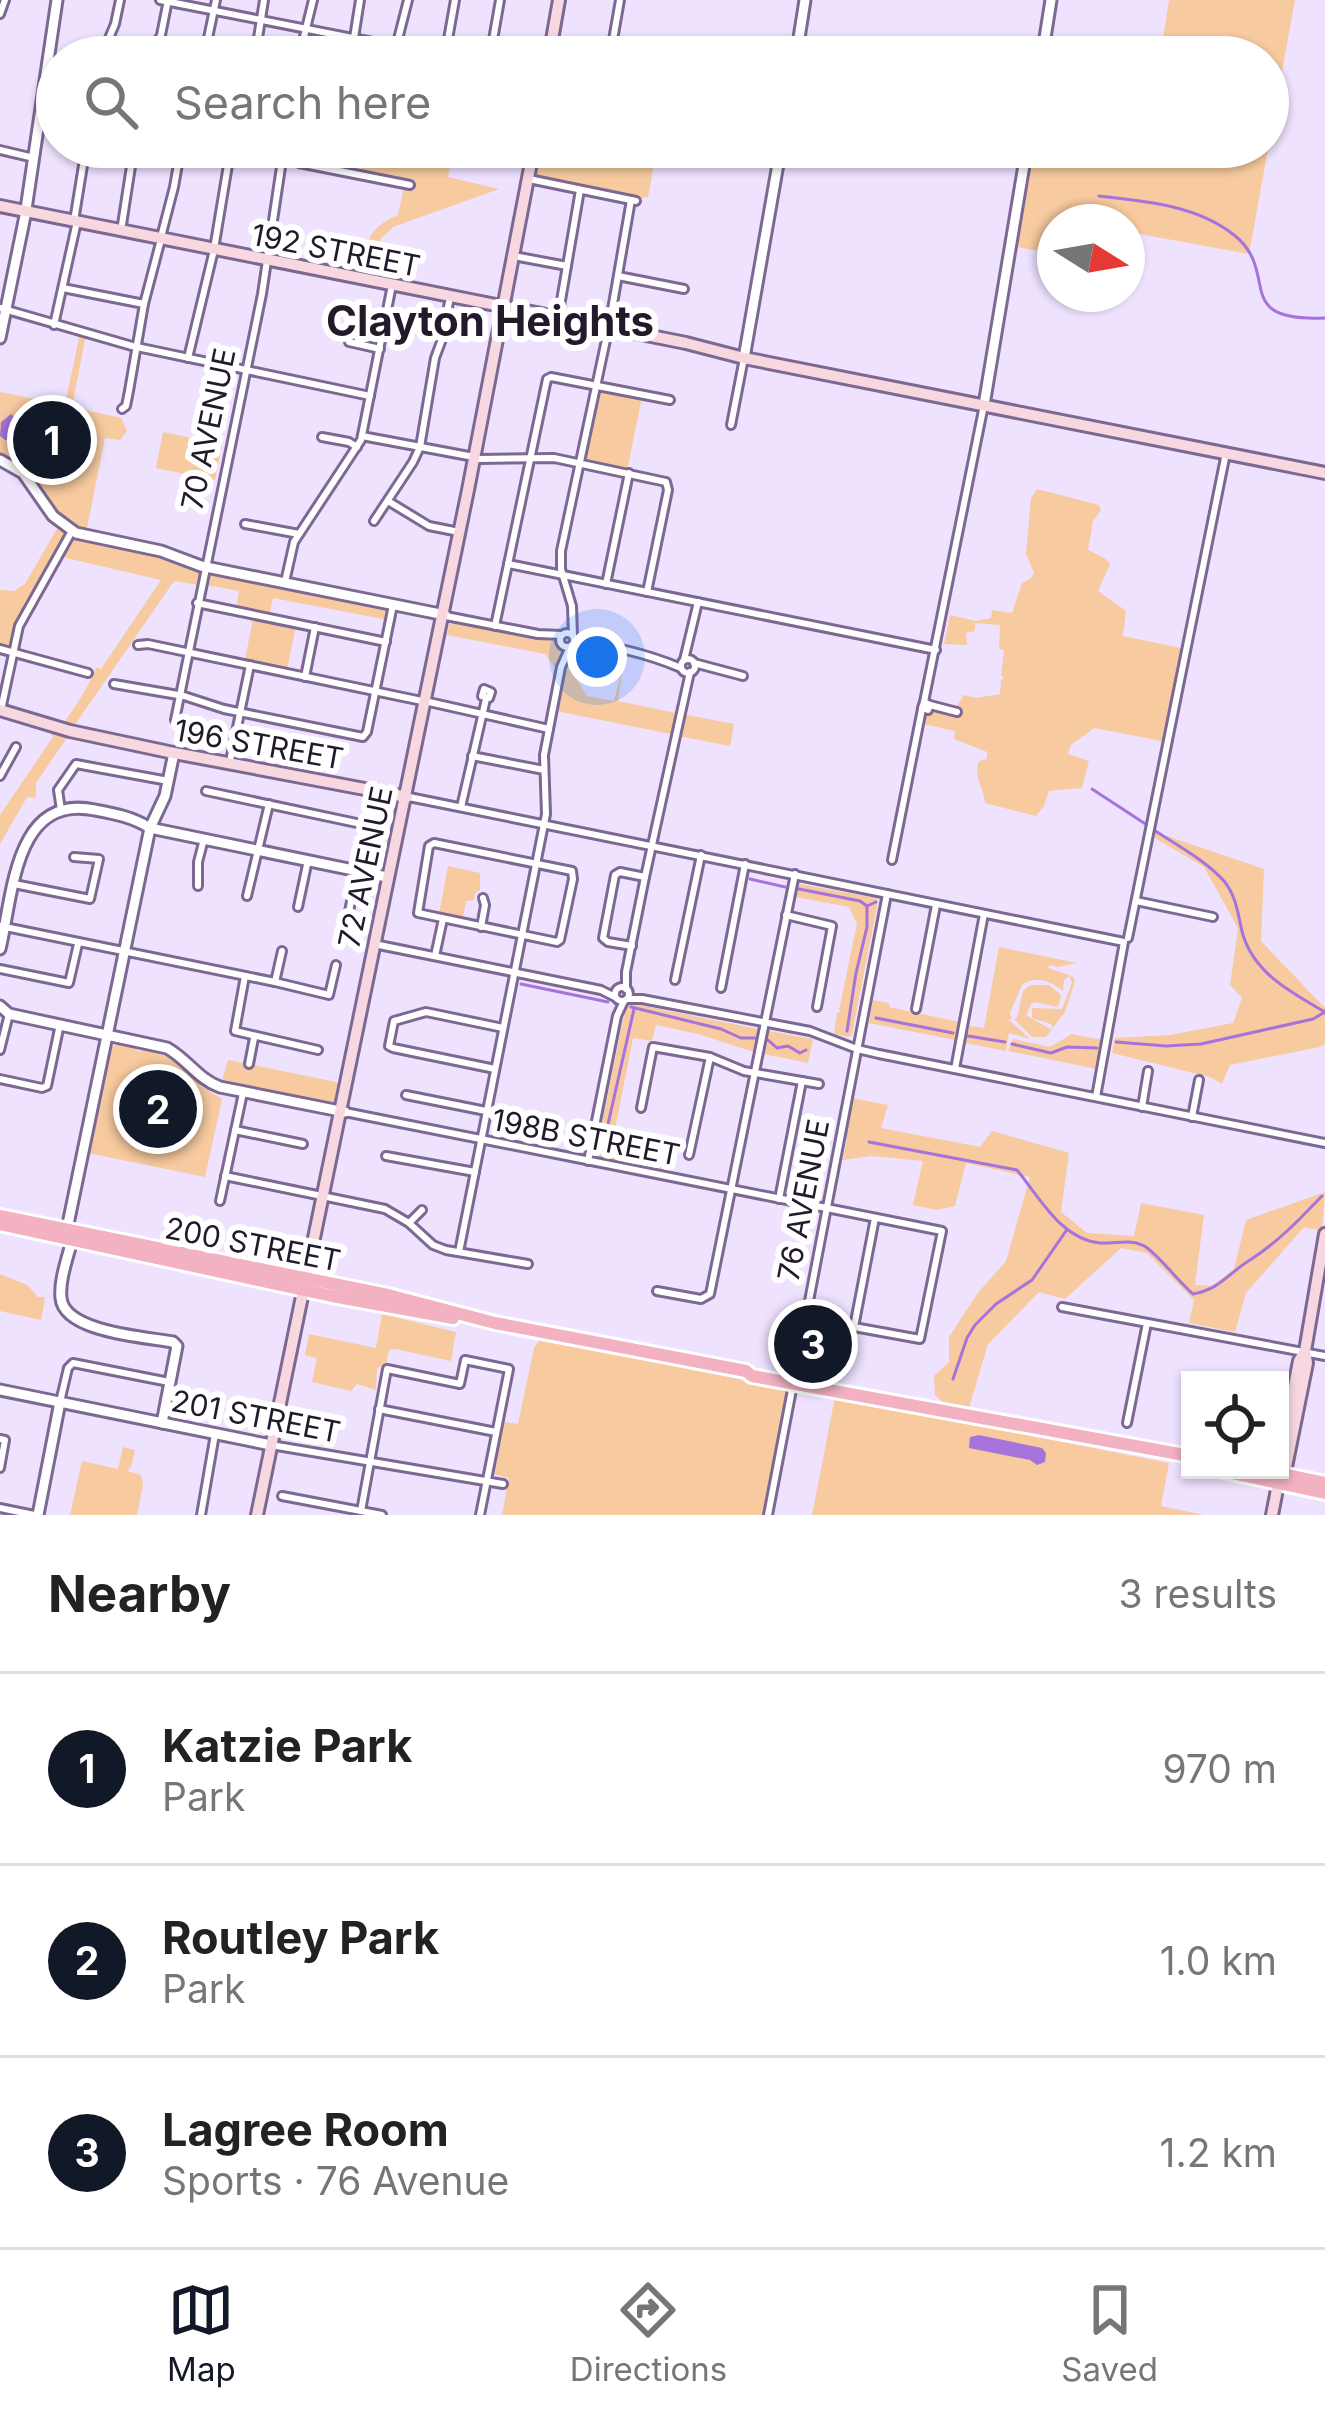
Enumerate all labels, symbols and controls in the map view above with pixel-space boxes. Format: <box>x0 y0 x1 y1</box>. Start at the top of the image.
search box <box>36 36 1289 168</box>
icon: search <box>78 69 144 135</box>
text: Search here <box>174 75 431 130</box>
north arrow <box>1037 204 1145 312</box>
street label: 192 STREET <box>249 216 423 284</box>
district label: Clayton Heights <box>326 295 654 346</box>
street label: 70 AVENUE <box>173 345 243 513</box>
pin: 1 <box>13 395 91 485</box>
your location <box>567 627 627 687</box>
street label: 196 STREET <box>172 711 346 777</box>
street label: 72 AVENUE <box>330 783 400 951</box>
pin: 2 <box>119 1064 197 1154</box>
street label: 198B STREET <box>489 1101 683 1173</box>
street label: 76 AVENUE <box>770 1116 836 1284</box>
street label: 200 STREET <box>162 1209 344 1279</box>
pin: 3 <box>774 1299 852 1389</box>
map controls <box>1181 1371 1289 1479</box>
button: locate <box>1181 1371 1289 1479</box>
street label: 201 STREET <box>169 1382 343 1450</box>
text: Nearby <box>48 1563 231 1624</box>
text: 3 results <box>1119 1570 1277 1617</box>
text: Katzie Park <box>162 1718 412 1773</box>
text: 1 <box>79 1745 95 1792</box>
text: 970 m <box>1162 1745 1277 1792</box>
text: Park <box>162 1773 246 1820</box>
text: Routley Park <box>162 1910 439 1965</box>
text: 2 <box>75 1937 99 1984</box>
text: 1.0 km <box>1160 1937 1277 1984</box>
text: Park <box>162 1965 246 2012</box>
text: Lagree Room <box>162 2102 449 2157</box>
text: 3 <box>74 2129 100 2176</box>
text: 1.2 km <box>1160 2129 1277 2176</box>
text: Sports · 76 Avenue <box>162 2157 509 2204</box>
tab: Map <box>167 2277 236 2389</box>
tab: Directions <box>570 2277 727 2389</box>
tab: Saved <box>1061 2277 1158 2389</box>

